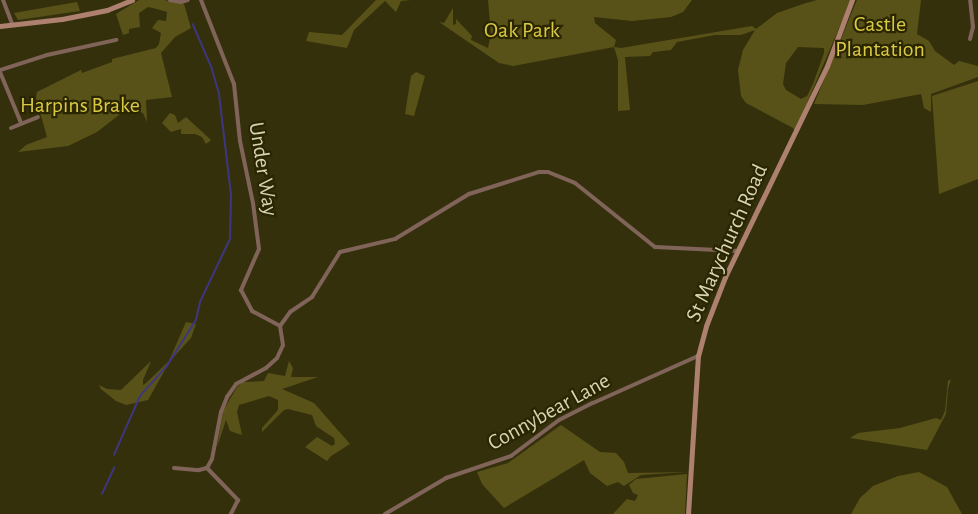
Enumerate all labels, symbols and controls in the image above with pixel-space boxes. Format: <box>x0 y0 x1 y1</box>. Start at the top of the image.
park label: Castle Plantation <box>835 11 925 62</box>
park label: Oak Park <box>484 18 560 44</box>
park label: Harpins Brake <box>20 93 140 119</box>
street label: Under Way <box>243 120 283 218</box>
street label: St Marychurch Road <box>680 160 774 326</box>
street label: Connybear Lane <box>483 368 615 456</box>

